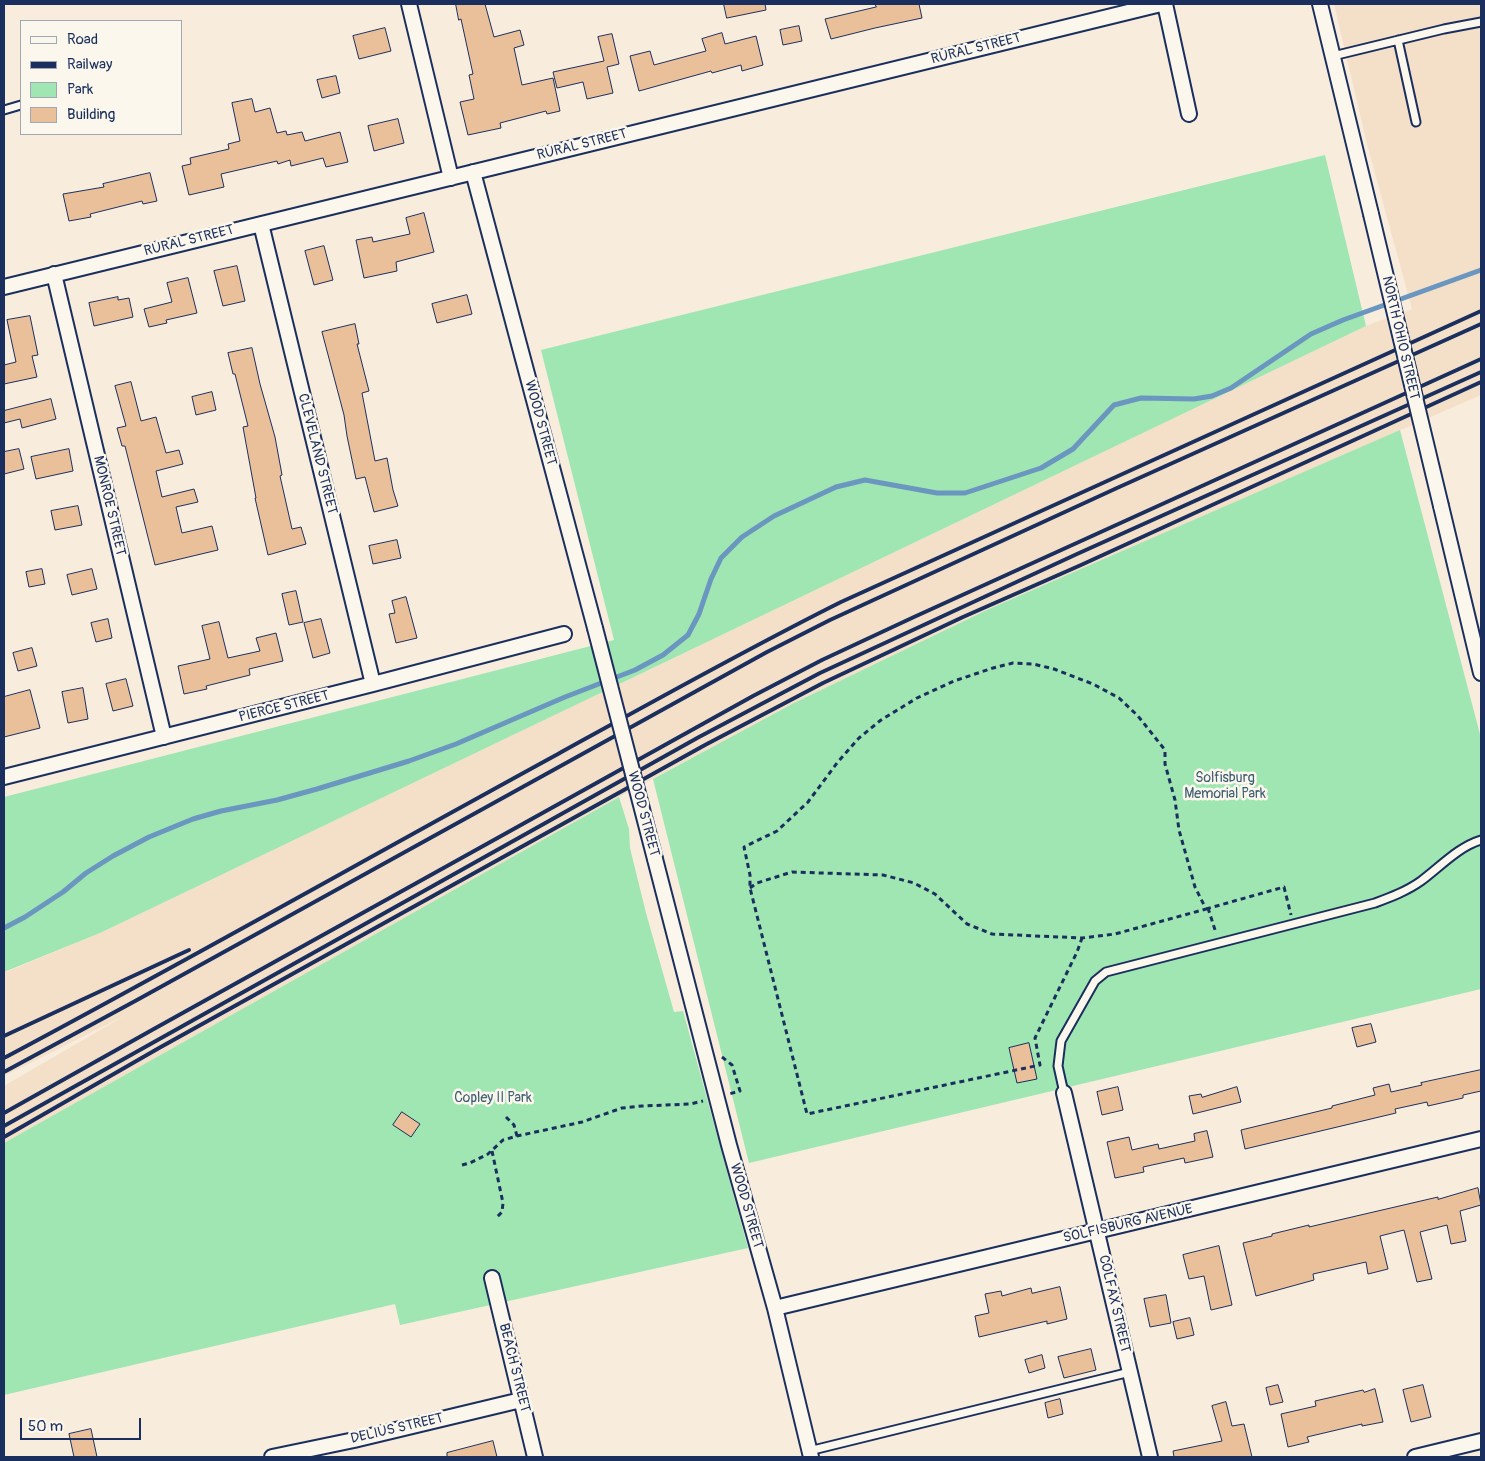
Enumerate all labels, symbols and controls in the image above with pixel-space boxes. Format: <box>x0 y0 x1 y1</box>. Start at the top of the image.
legend <box>20 20 182 135</box>
text: Road <box>67 30 98 49</box>
street label: RURAL STREET <box>929 30 1023 68</box>
text: Railway <box>67 55 112 74</box>
text: Park <box>67 80 93 99</box>
text: Building <box>67 105 115 124</box>
street label: RURAL STREET <box>535 126 629 164</box>
street label: RURAL STREET <box>142 222 236 260</box>
street label: NORTH OHIO STREET <box>1378 275 1422 401</box>
street label: WOOD STREET <box>521 378 559 468</box>
street label: CLEVELAND STREET <box>294 392 340 516</box>
street label: MONROE STREET <box>89 454 129 558</box>
street label: PIERCE STREET <box>237 688 331 726</box>
street label: WOOD STREET <box>624 769 662 859</box>
park label: Solfisburg Memorial Park <box>1184 770 1266 802</box>
park label: Copley II Park <box>454 1090 532 1106</box>
street label: WOOD STREET <box>726 1161 766 1251</box>
street label: SOLFISBURG AVENUE <box>1062 1201 1194 1247</box>
street label: COLFAX STREET <box>1095 1254 1133 1354</box>
street label: BEACH STREET <box>495 1322 533 1414</box>
scale bar <box>22 1408 144 1440</box>
street label: DELIUS STREET <box>349 1410 445 1448</box>
text: 50 m <box>28 1417 63 1436</box>

